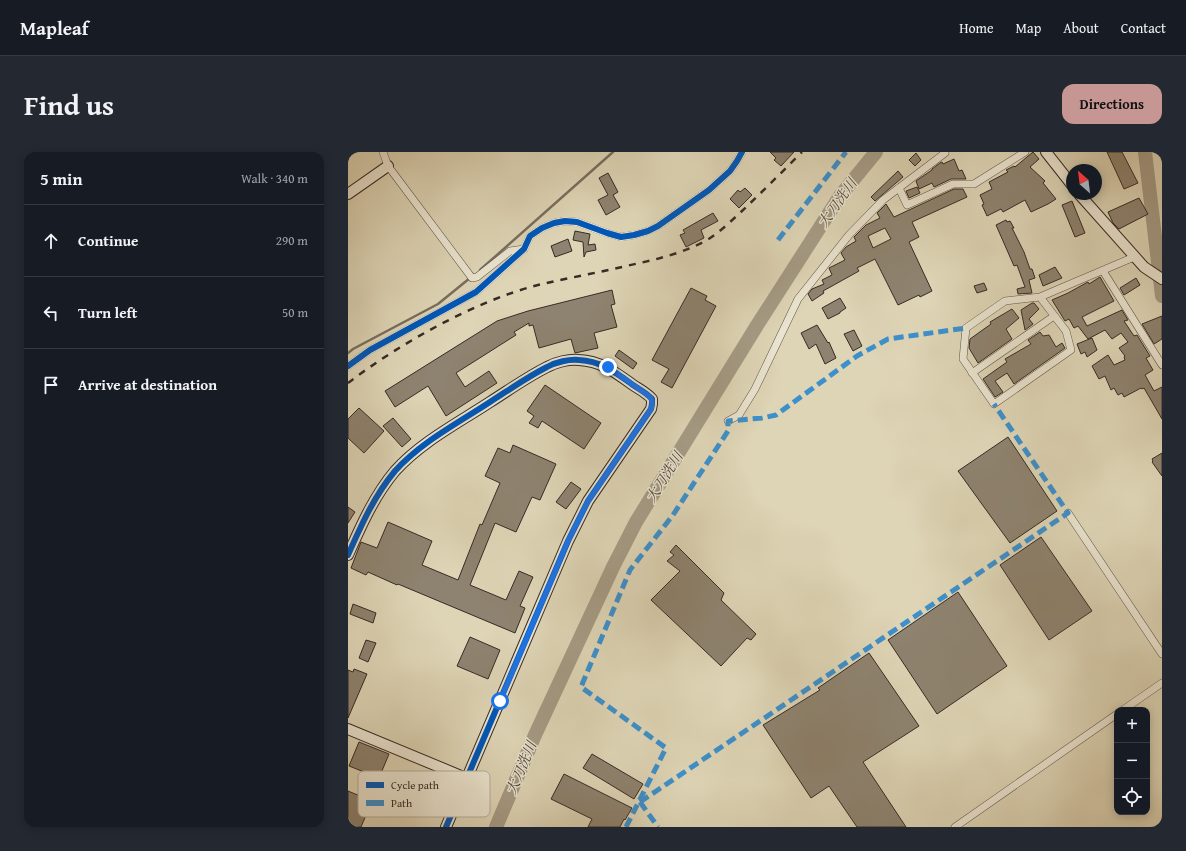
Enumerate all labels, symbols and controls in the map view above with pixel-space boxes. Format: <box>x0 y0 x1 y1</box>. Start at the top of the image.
text: Mapleaf <box>20 14 89 42</box>
text: Home <box>959 18 994 38</box>
text: Map <box>1016 18 1041 38</box>
text: About <box>1063 18 1099 38</box>
text: Contact <box>1121 18 1166 38</box>
text: Find us <box>24 84 114 125</box>
button: Directions <box>1062 84 1162 124</box>
north arrow <box>1066 164 1102 200</box>
text: 5 min <box>40 166 82 191</box>
text: Walk · 340 m <box>241 169 308 188</box>
water label: 大刀洗川 <box>813 173 862 232</box>
icon: ahead <box>40 230 62 252</box>
text: Continue <box>78 230 139 251</box>
text: 290 m <box>276 231 308 250</box>
icon: left <box>40 302 62 324</box>
text: Turn left <box>78 302 137 323</box>
text: 50 m <box>282 303 308 322</box>
route end <box>599 358 617 376</box>
icon: arrive <box>40 374 62 396</box>
text: Arrive at destination <box>78 374 217 395</box>
water label: 大刀洗川 <box>641 446 688 506</box>
route start <box>491 692 509 710</box>
map controls <box>1114 707 1150 815</box>
button: + <box>1114 707 1150 743</box>
water label: 大刀洗川 <box>501 736 542 798</box>
button: − <box>1114 743 1150 779</box>
legend <box>358 771 490 817</box>
text: Cycle path <box>391 777 440 793</box>
button: locate <box>1114 779 1150 815</box>
text: Path <box>391 795 413 811</box>

